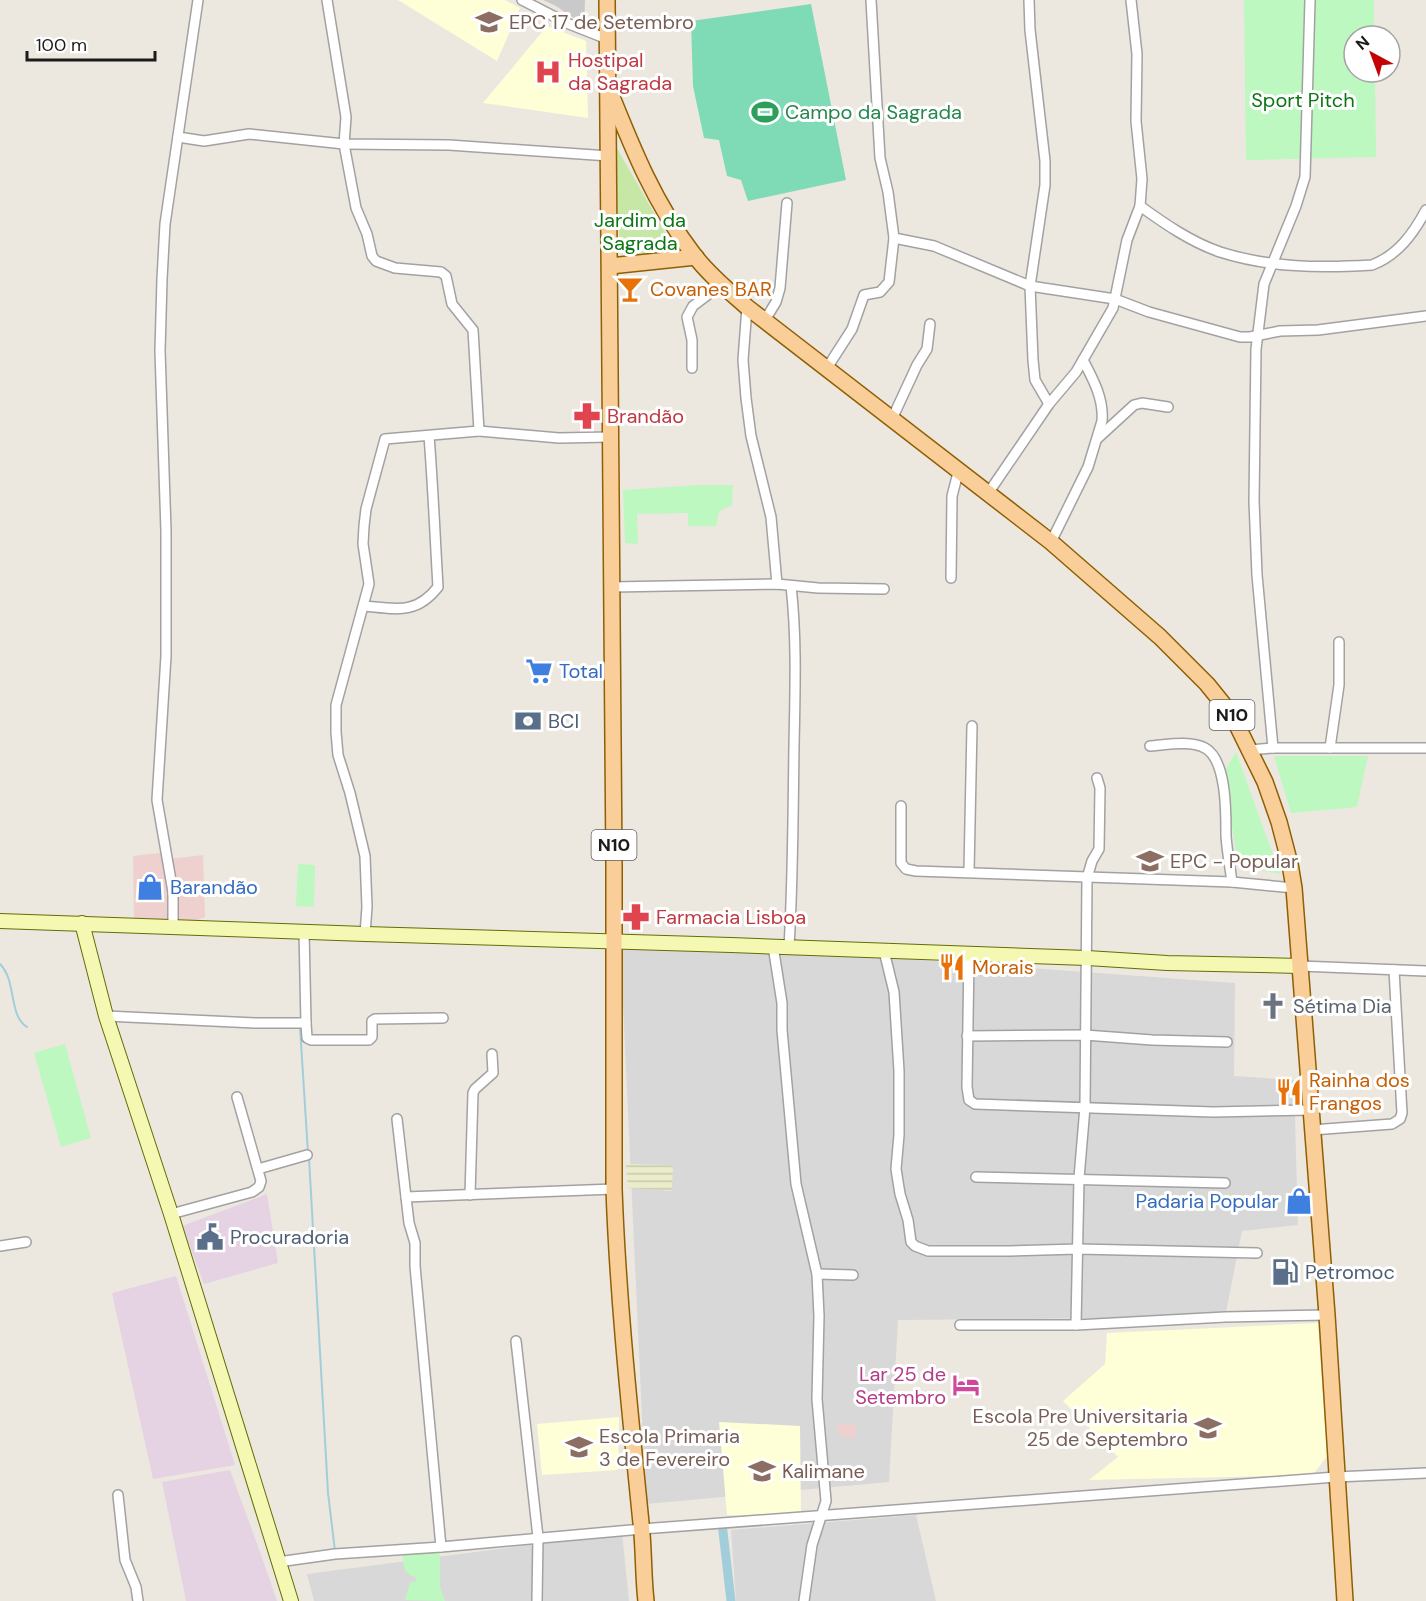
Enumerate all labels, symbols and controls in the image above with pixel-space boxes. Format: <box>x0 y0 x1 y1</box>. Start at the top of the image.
school or university icon: EPC 17 de Setembro <box>474 7 504 37</box>
place label: EPC 17 de Setembro <box>509 9 694 35</box>
scale bar <box>27 24 154 62</box>
north arrow <box>1342 24 1402 84</box>
text: N <box>1351 31 1374 55</box>
text: 100 m <box>36 33 87 57</box>
place label: Hostipal da Sagrada <box>568 47 672 96</box>
hospital icon: Hostipal da Sagrada <box>533 57 563 87</box>
park label: Sport Pitch <box>1251 87 1355 113</box>
sports icon: Campo da Sagrada <box>750 97 780 127</box>
place label: Campo da Sagrada <box>785 99 962 125</box>
park label: Jardim da Sagrada <box>594 207 686 256</box>
bar icon: Covanes BAR <box>615 274 645 304</box>
place label: Covanes BAR <box>650 276 772 302</box>
pharmacy icon: Brandão <box>572 401 602 431</box>
place label: Brandão <box>607 403 684 429</box>
supermarket icon: Total <box>524 656 554 686</box>
place label: Total <box>559 658 603 684</box>
road number: N10 <box>1210 700 1254 730</box>
bank icon: BCI <box>513 706 543 736</box>
place label: BCI <box>548 708 579 734</box>
road number: N10 <box>592 830 636 860</box>
school or university icon: EPC - Popular <box>1135 846 1165 876</box>
place label: EPC - Popular <box>1170 848 1298 874</box>
shop icon: Barandão <box>135 872 165 902</box>
place label: Barandão <box>170 874 258 900</box>
pharmacy icon: Farmacia Lisboa <box>621 902 651 932</box>
place label: Farmacia Lisboa <box>656 904 806 930</box>
restaurant icon: Morais <box>937 952 967 982</box>
place label: Morais <box>972 954 1034 980</box>
church icon: Sétima Dia <box>1258 991 1288 1021</box>
place label: Sétima Dia <box>1293 993 1392 1019</box>
place label: Rainha dos Frangos <box>1309 1067 1410 1116</box>
restaurant icon: Rainha dos Frangos <box>1274 1077 1304 1107</box>
shop icon: Padaria Popular <box>1284 1186 1314 1216</box>
place label: Padaria Popular <box>1136 1188 1279 1214</box>
public building icon: Procuradoria <box>195 1222 225 1252</box>
place label: Procuradoria <box>230 1224 349 1250</box>
fuel station icon: Petromoc <box>1270 1257 1300 1287</box>
place label: Petromoc <box>1305 1259 1395 1285</box>
place label: Lar 25 de Setembro <box>855 1361 946 1410</box>
hotel icon: Lar 25 de Setembro <box>951 1370 981 1400</box>
place label: Escola Pre Universitaria 25 de Septembro <box>973 1403 1188 1452</box>
school or university icon: Escola Pre Universitaria 25 de Septembro <box>1193 1413 1223 1443</box>
place label: Escola Primaria 3 de Fevereiro <box>599 1423 740 1472</box>
school or university icon: Escola Primaria 3 de Fevereiro <box>564 1432 594 1462</box>
school or university icon: Kalimane <box>747 1456 777 1486</box>
place label: Kalimane <box>782 1458 865 1484</box>

